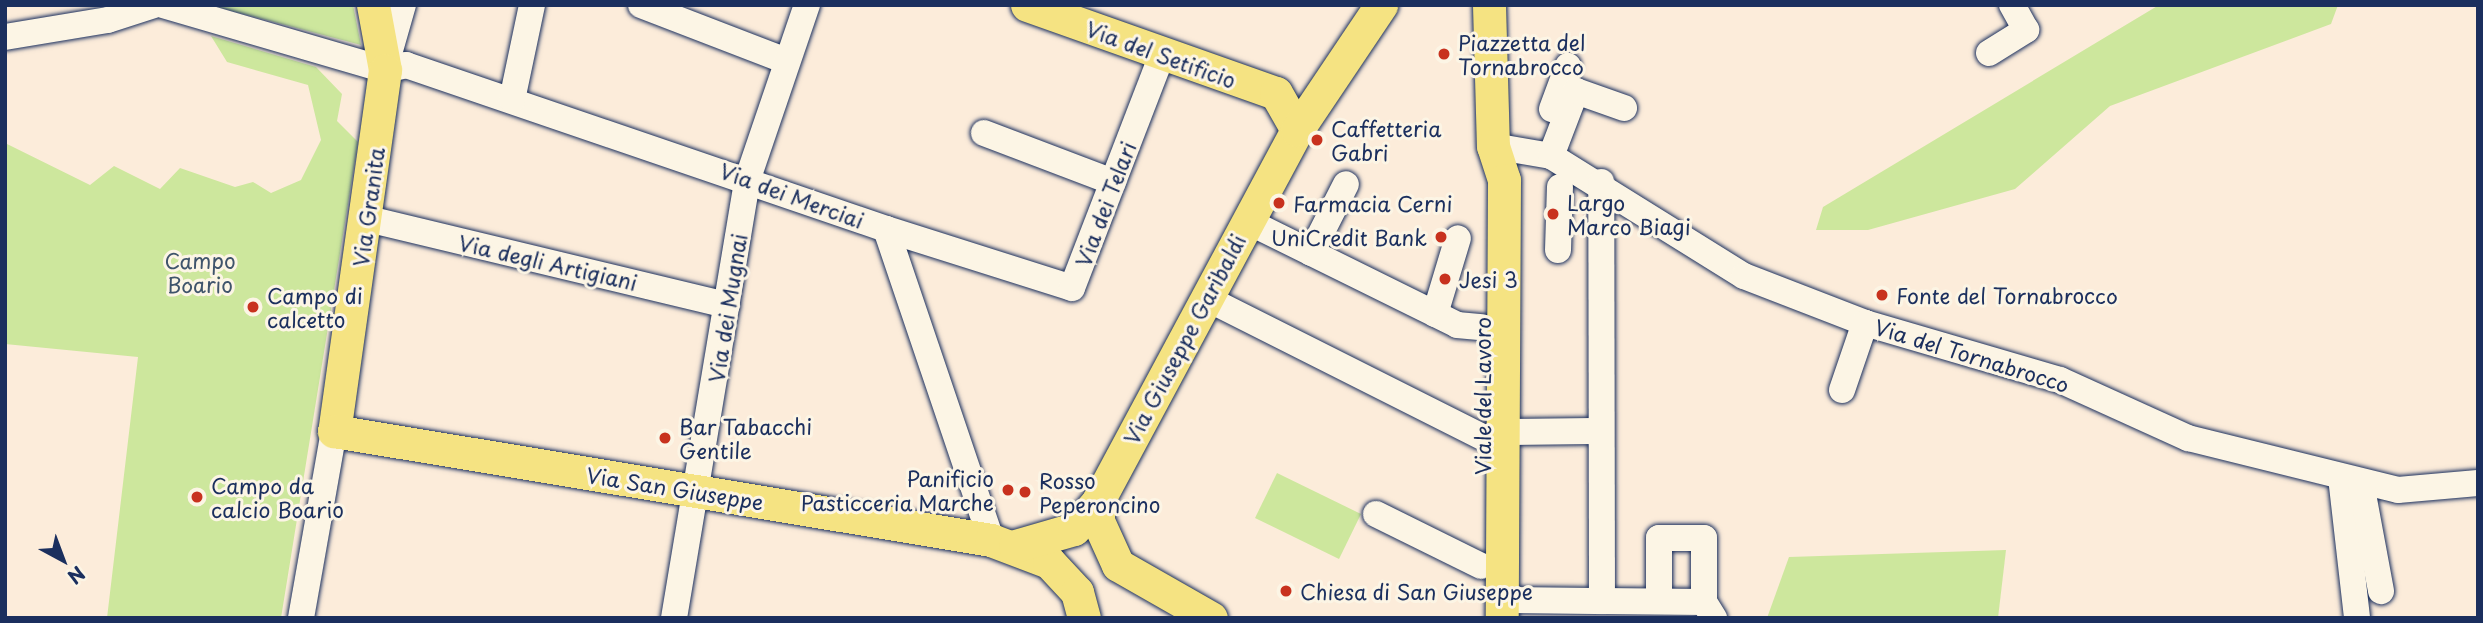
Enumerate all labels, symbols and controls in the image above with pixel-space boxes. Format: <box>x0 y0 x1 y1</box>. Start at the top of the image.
street label: Via del Setificio <box>1083 15 1239 93</box>
place label: Piazzetta del Tornabrocco <box>1458 29 1587 79</box>
marker: Piazzetta del Tornabrocco <box>1436 46 1452 62</box>
place label: Caffetteria Gabri <box>1331 115 1441 165</box>
marker: Caffetteria Gabri <box>1309 132 1325 148</box>
street label: Via dei Telari <box>1069 138 1141 270</box>
street label: Via Granita <box>347 146 389 268</box>
street label: Via dei Merciai <box>716 157 868 233</box>
place label: Largo Marco Biagi <box>1567 189 1691 239</box>
place label: Farmacia Cerni <box>1293 190 1452 216</box>
marker: Farmacia Cerni <box>1271 195 1287 211</box>
marker: Largo Marco Biagi <box>1545 206 1561 222</box>
place label: UniCredit Bank <box>1270 224 1427 250</box>
street label: Via degli Artigiani <box>456 229 640 295</box>
marker: UniCredit Bank <box>1433 229 1449 245</box>
street label: Via Giuseppe Garibaldi <box>1118 230 1250 448</box>
street label: Via dei Mugnai <box>703 232 751 384</box>
park label: Campo Boario <box>164 247 236 297</box>
place label: Jesi 3 <box>1459 266 1518 292</box>
marker: Jesi 3 <box>1437 271 1453 287</box>
place label: Campo di calcetto <box>267 282 363 332</box>
place label: Fonte del Tornabrocco <box>1896 282 2120 308</box>
marker: Fonte del Tornabrocco <box>1874 287 1890 303</box>
marker: Campo di calcetto <box>245 299 261 315</box>
street label: Via del Tornabrocco <box>1872 314 2072 396</box>
street label: Viale del Lavoro <box>1469 315 1495 477</box>
place label: Bar Tabacchi Gentile <box>679 413 811 463</box>
marker: Bar Tabacchi Gentile <box>657 430 673 446</box>
street label: Via San Giuseppe <box>585 462 765 514</box>
place label: Panificio Pasticceria Marche <box>798 465 994 515</box>
place label: Rosso Peperoncino <box>1039 467 1160 517</box>
place label: Campo da calcio Boario <box>211 472 343 522</box>
marker: Panificio Pasticceria Marche <box>1000 482 1016 498</box>
marker: Rosso Peperoncino <box>1017 484 1033 500</box>
marker: Campo da calcio Boario <box>189 489 205 505</box>
north arrow <box>28 525 98 595</box>
text: N <box>62 560 92 591</box>
place label: Chiesa di San Giuseppe <box>1300 578 1537 604</box>
marker: Chiesa di San Giuseppe <box>1278 583 1294 599</box>

